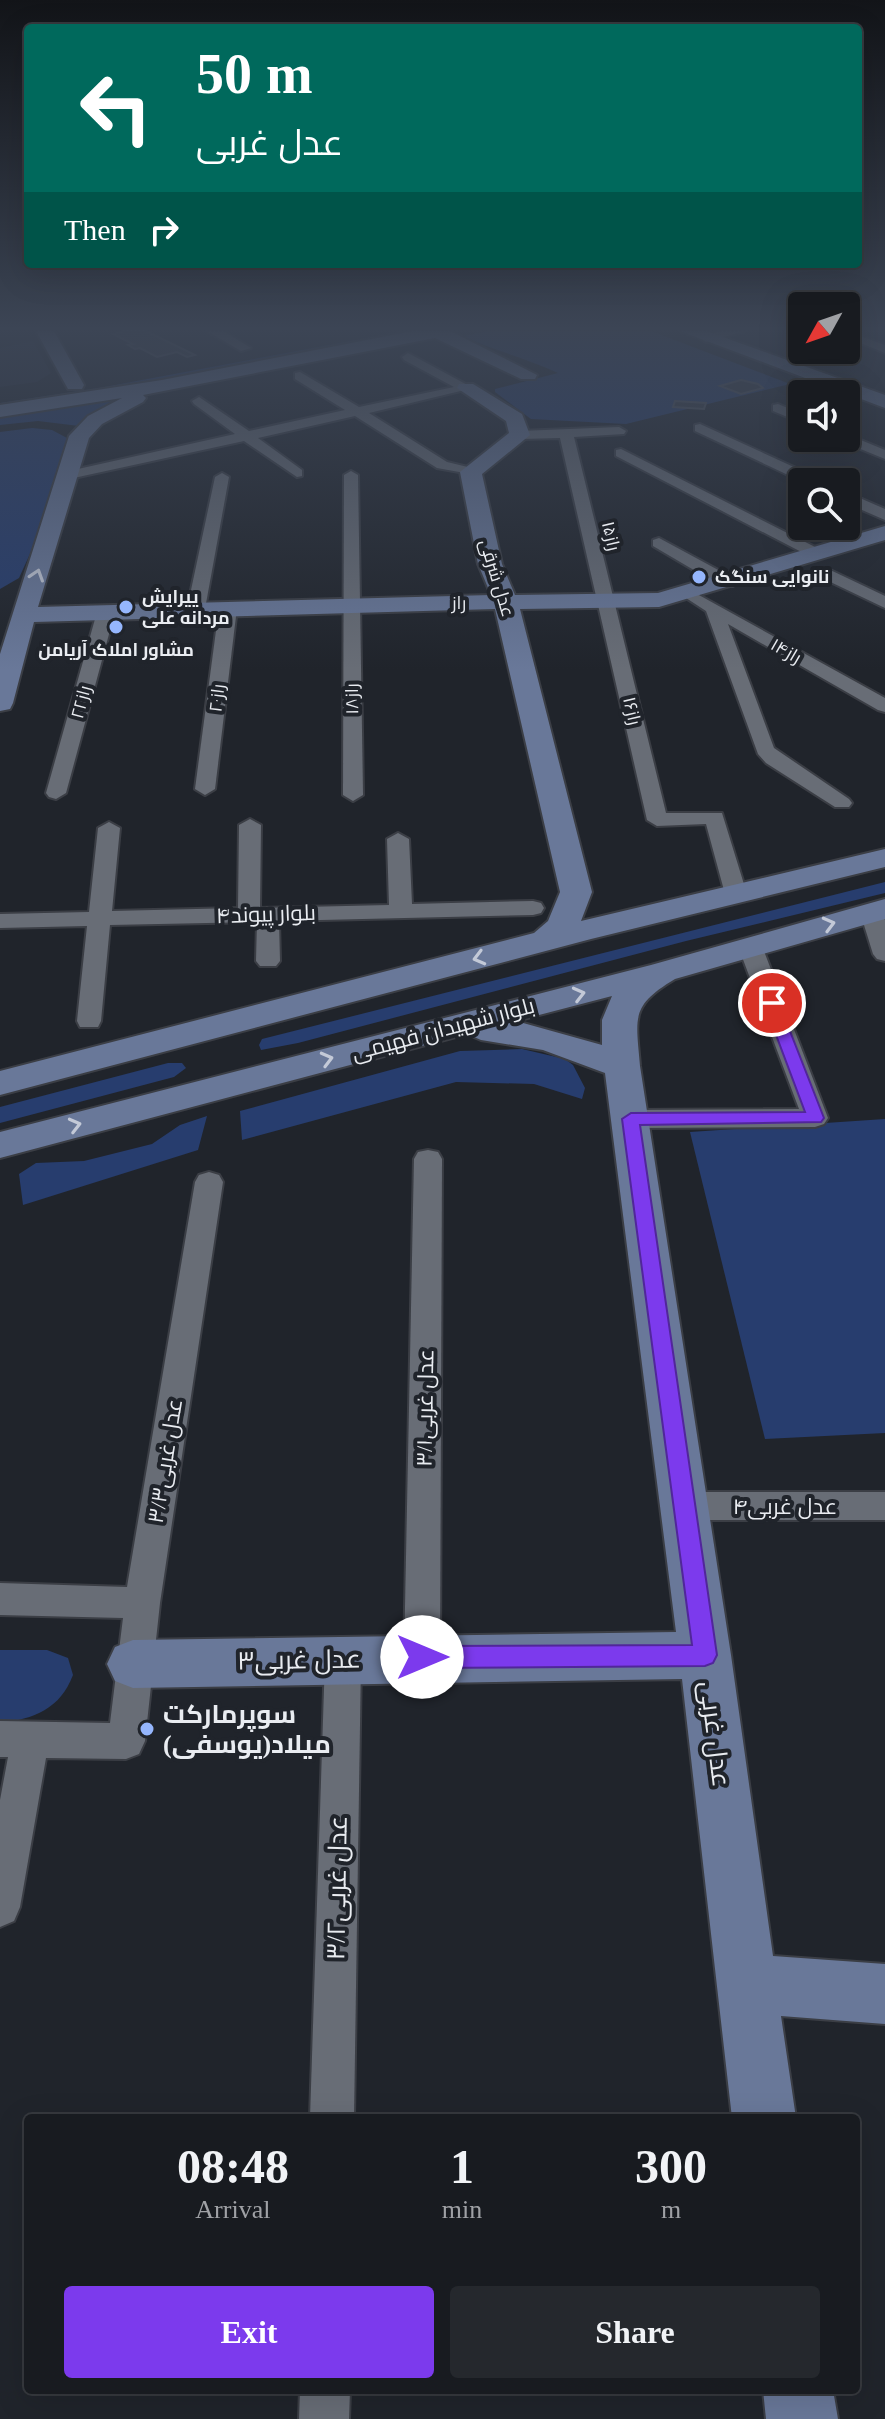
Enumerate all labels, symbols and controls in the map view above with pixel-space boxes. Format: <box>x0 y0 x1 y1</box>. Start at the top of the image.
text: 50 m <box>196 43 313 105</box>
icon: left <box>64 56 168 160</box>
text: عدل غربی <box>196 123 343 163</box>
icon: right <box>142 208 186 252</box>
text: Then <box>64 213 126 246</box>
north arrow <box>788 292 860 364</box>
map controls <box>788 292 860 540</box>
button: sound <box>788 380 860 452</box>
button: search <box>788 468 860 540</box>
street label: راز۱۵ <box>597 519 624 553</box>
street label: عدل شرقی <box>475 537 518 619</box>
place label: نانوایی سنگک <box>715 567 829 588</box>
one-way arrow <box>28 568 44 582</box>
marker: نانوایی سنگک <box>690 568 708 586</box>
place label: پیرایش مردانه علی <box>142 587 230 629</box>
street label: راز <box>451 593 466 614</box>
marker: پیرایش مردانه علی <box>117 598 135 616</box>
marker: مشاور املاک آریامن <box>107 618 125 636</box>
street label: راز۱۴ <box>767 634 805 668</box>
place label: مشاور املاک آریامن <box>38 640 194 661</box>
street label: راز۲۲ <box>67 683 96 721</box>
street label: راز۲۰ <box>205 683 230 713</box>
street label: راز۱۸ <box>342 683 363 715</box>
street label: راز۱۶ <box>618 695 645 727</box>
street label: بلوار پیوند۴ <box>216 900 316 930</box>
one-way arrow <box>821 917 835 933</box>
one-way arrow <box>473 948 487 965</box>
pin <box>738 969 806 1037</box>
icon: arrive <box>750 981 794 1025</box>
one-way arrow <box>571 986 585 1003</box>
street label: بلوار شهیدان فهیمی <box>349 993 537 1066</box>
one-way arrow <box>319 1052 333 1068</box>
one-way arrow <box>68 1118 82 1135</box>
street label: عدل غربی۳/۱ <box>411 1349 440 1467</box>
street label: عدل غربی۳/۳ <box>143 1397 188 1525</box>
street label: عدل غربی۴ <box>733 1494 837 1520</box>
position arrow <box>380 1615 464 1699</box>
street label: عدل غربی۳ <box>237 1644 361 1677</box>
street label: عدل غربی <box>693 1680 736 1789</box>
place label: سوپرمارکت میلاد(یوسفی) <box>163 1700 331 1760</box>
marker: سوپرمارکت میلاد(یوسفی) <box>138 1720 156 1738</box>
street label: عدل غربی۳/۲ <box>321 1815 354 1961</box>
text: 08:48 <box>177 2140 289 2193</box>
text: 1 <box>450 2140 474 2193</box>
text: 300 <box>635 2140 707 2193</box>
text: Arrival <box>195 2195 270 2224</box>
text: min <box>442 2195 482 2224</box>
text: m <box>661 2195 681 2224</box>
button: Exit <box>64 2286 434 2378</box>
button: Share <box>450 2286 820 2378</box>

